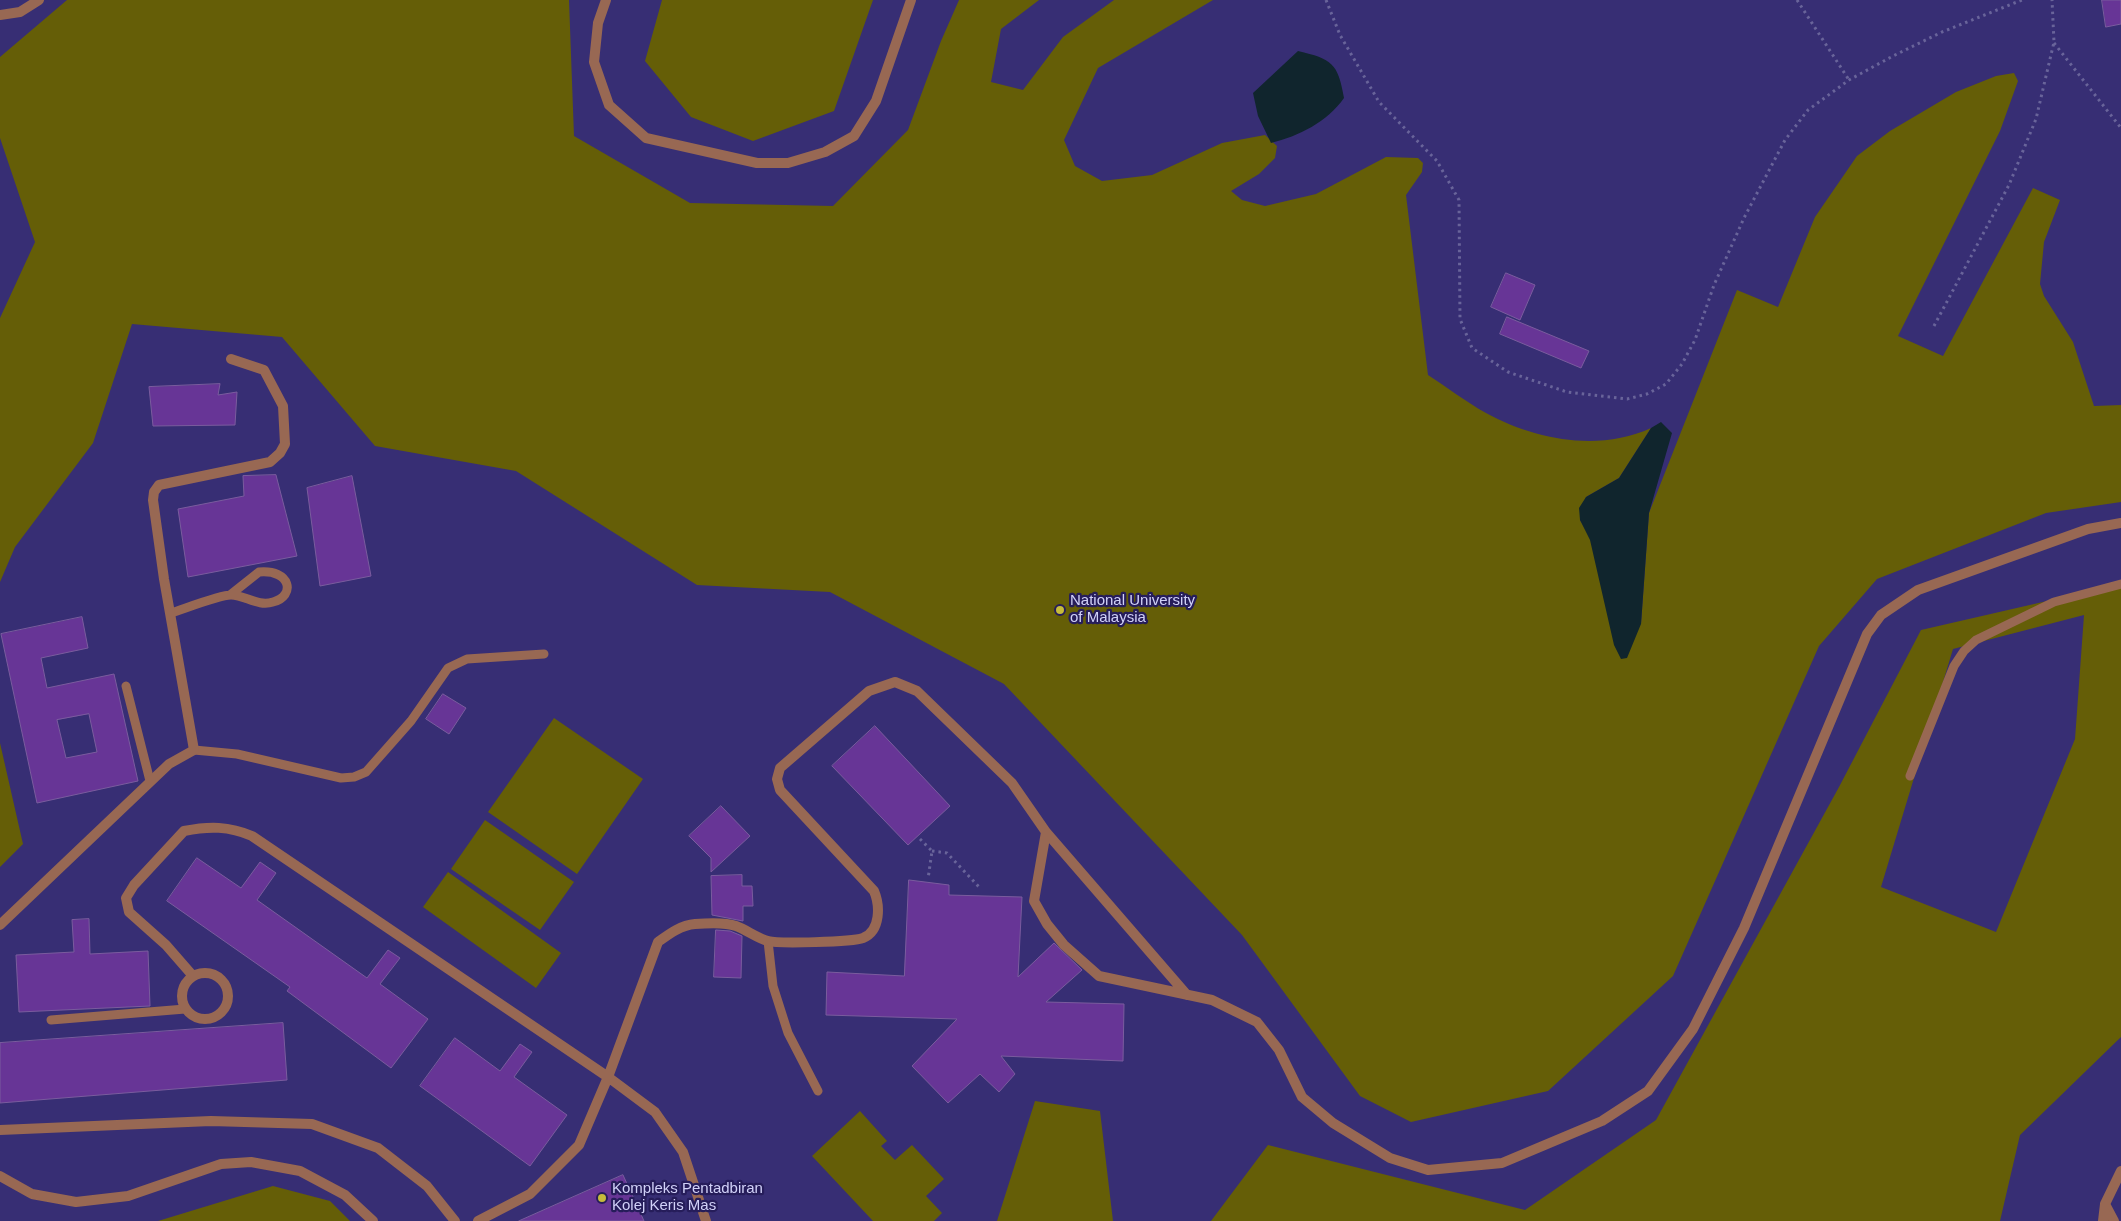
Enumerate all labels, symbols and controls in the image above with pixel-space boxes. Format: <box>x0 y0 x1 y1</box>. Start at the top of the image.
place label: National University of Malaysia <box>1070 592 1195 627</box>
marker: National University of Malaysia <box>1054 604 1066 616</box>
place label: Kompleks Pentadbiran Kolej Keris Mas <box>612 1180 763 1215</box>
marker: Kompleks Pentadbiran Kolej Keris Mas <box>596 1192 608 1204</box>

